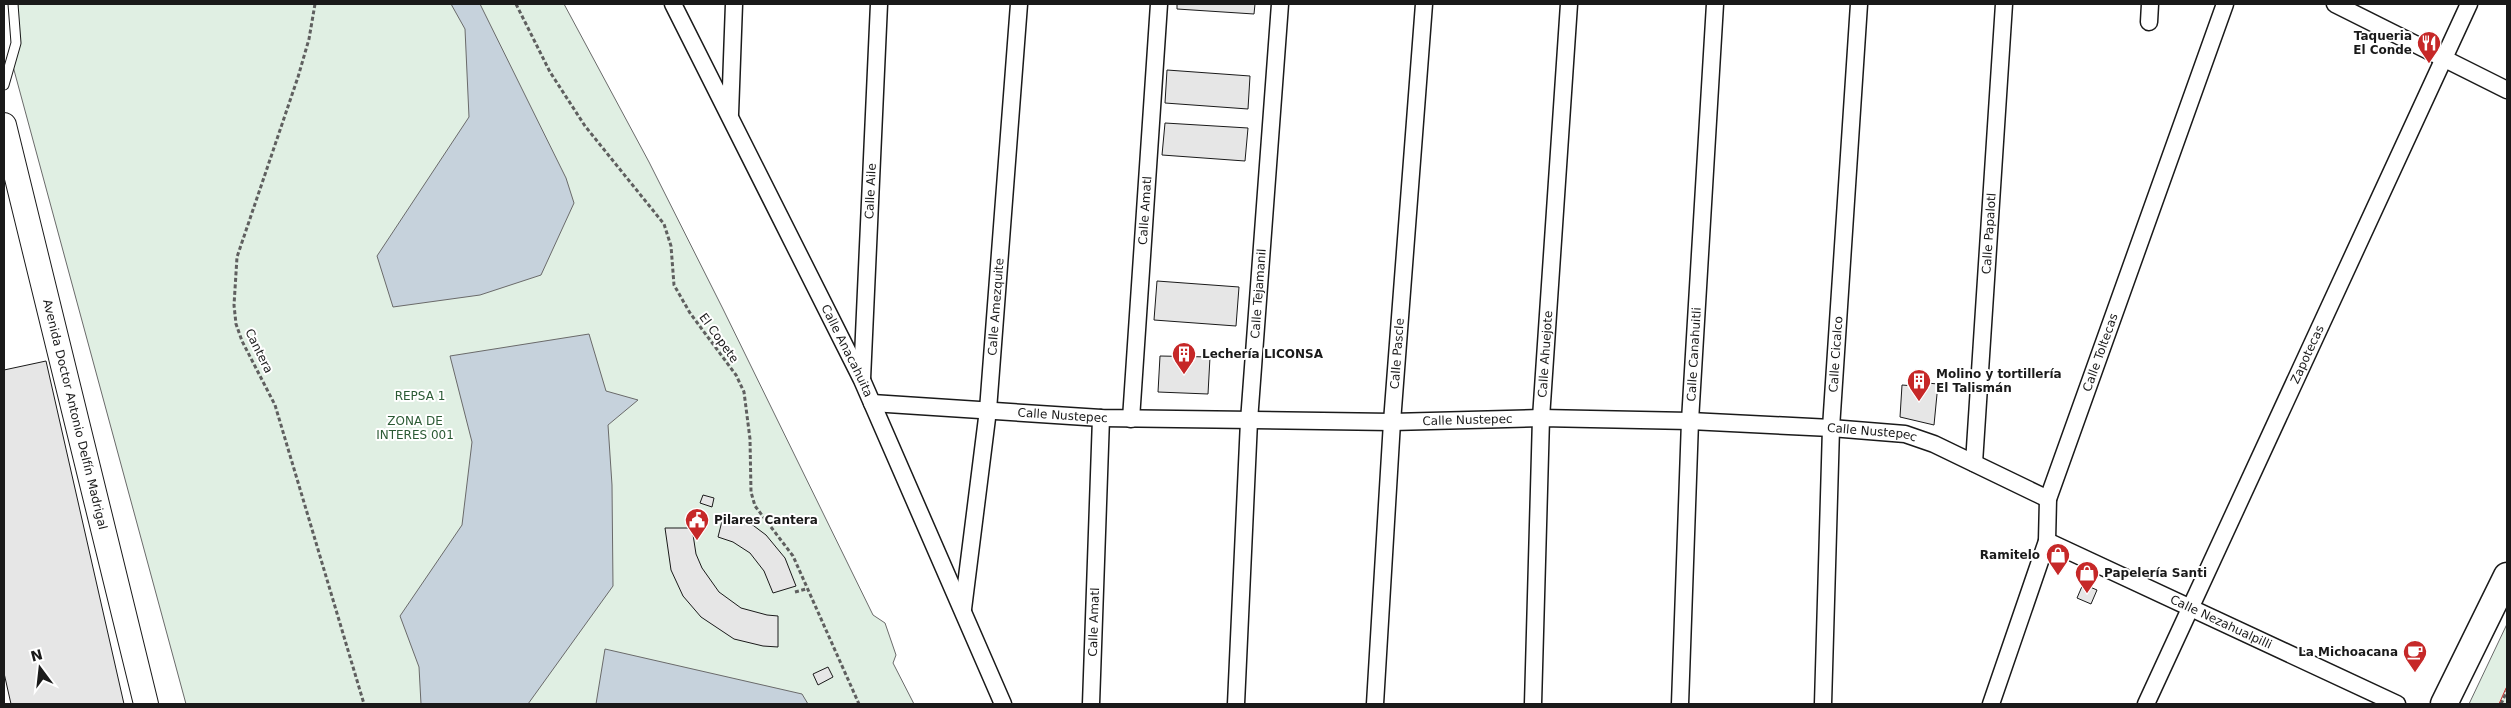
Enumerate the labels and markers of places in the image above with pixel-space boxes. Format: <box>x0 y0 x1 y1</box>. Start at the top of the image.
place label: Taqueria El Conde <box>2353 29 2412 57</box>
restaurant icon: Taqueria El Conde <box>2416 30 2442 64</box>
building icon: Lechería LICONSA <box>1171 341 1197 375</box>
place label: Lechería LICONSA <box>1202 347 1324 361</box>
place label: Molino y tortillería El Talismán <box>1936 367 2062 395</box>
building icon: Molino y tortillería El Talismán <box>1906 368 1932 402</box>
public building icon: Pilares Cantera <box>684 507 710 541</box>
place label: Pilares Cantera <box>714 513 818 527</box>
shop icon: Ramitelo <box>2045 542 2071 576</box>
place label: Ramitelo <box>1980 548 2040 562</box>
shop icon: Papelería Santi <box>2074 560 2100 594</box>
place label: Papelería Santi <box>2104 566 2207 580</box>
cafe icon: La Michoacana <box>2402 639 2428 673</box>
place label: La Michoacana <box>2298 645 2398 659</box>

